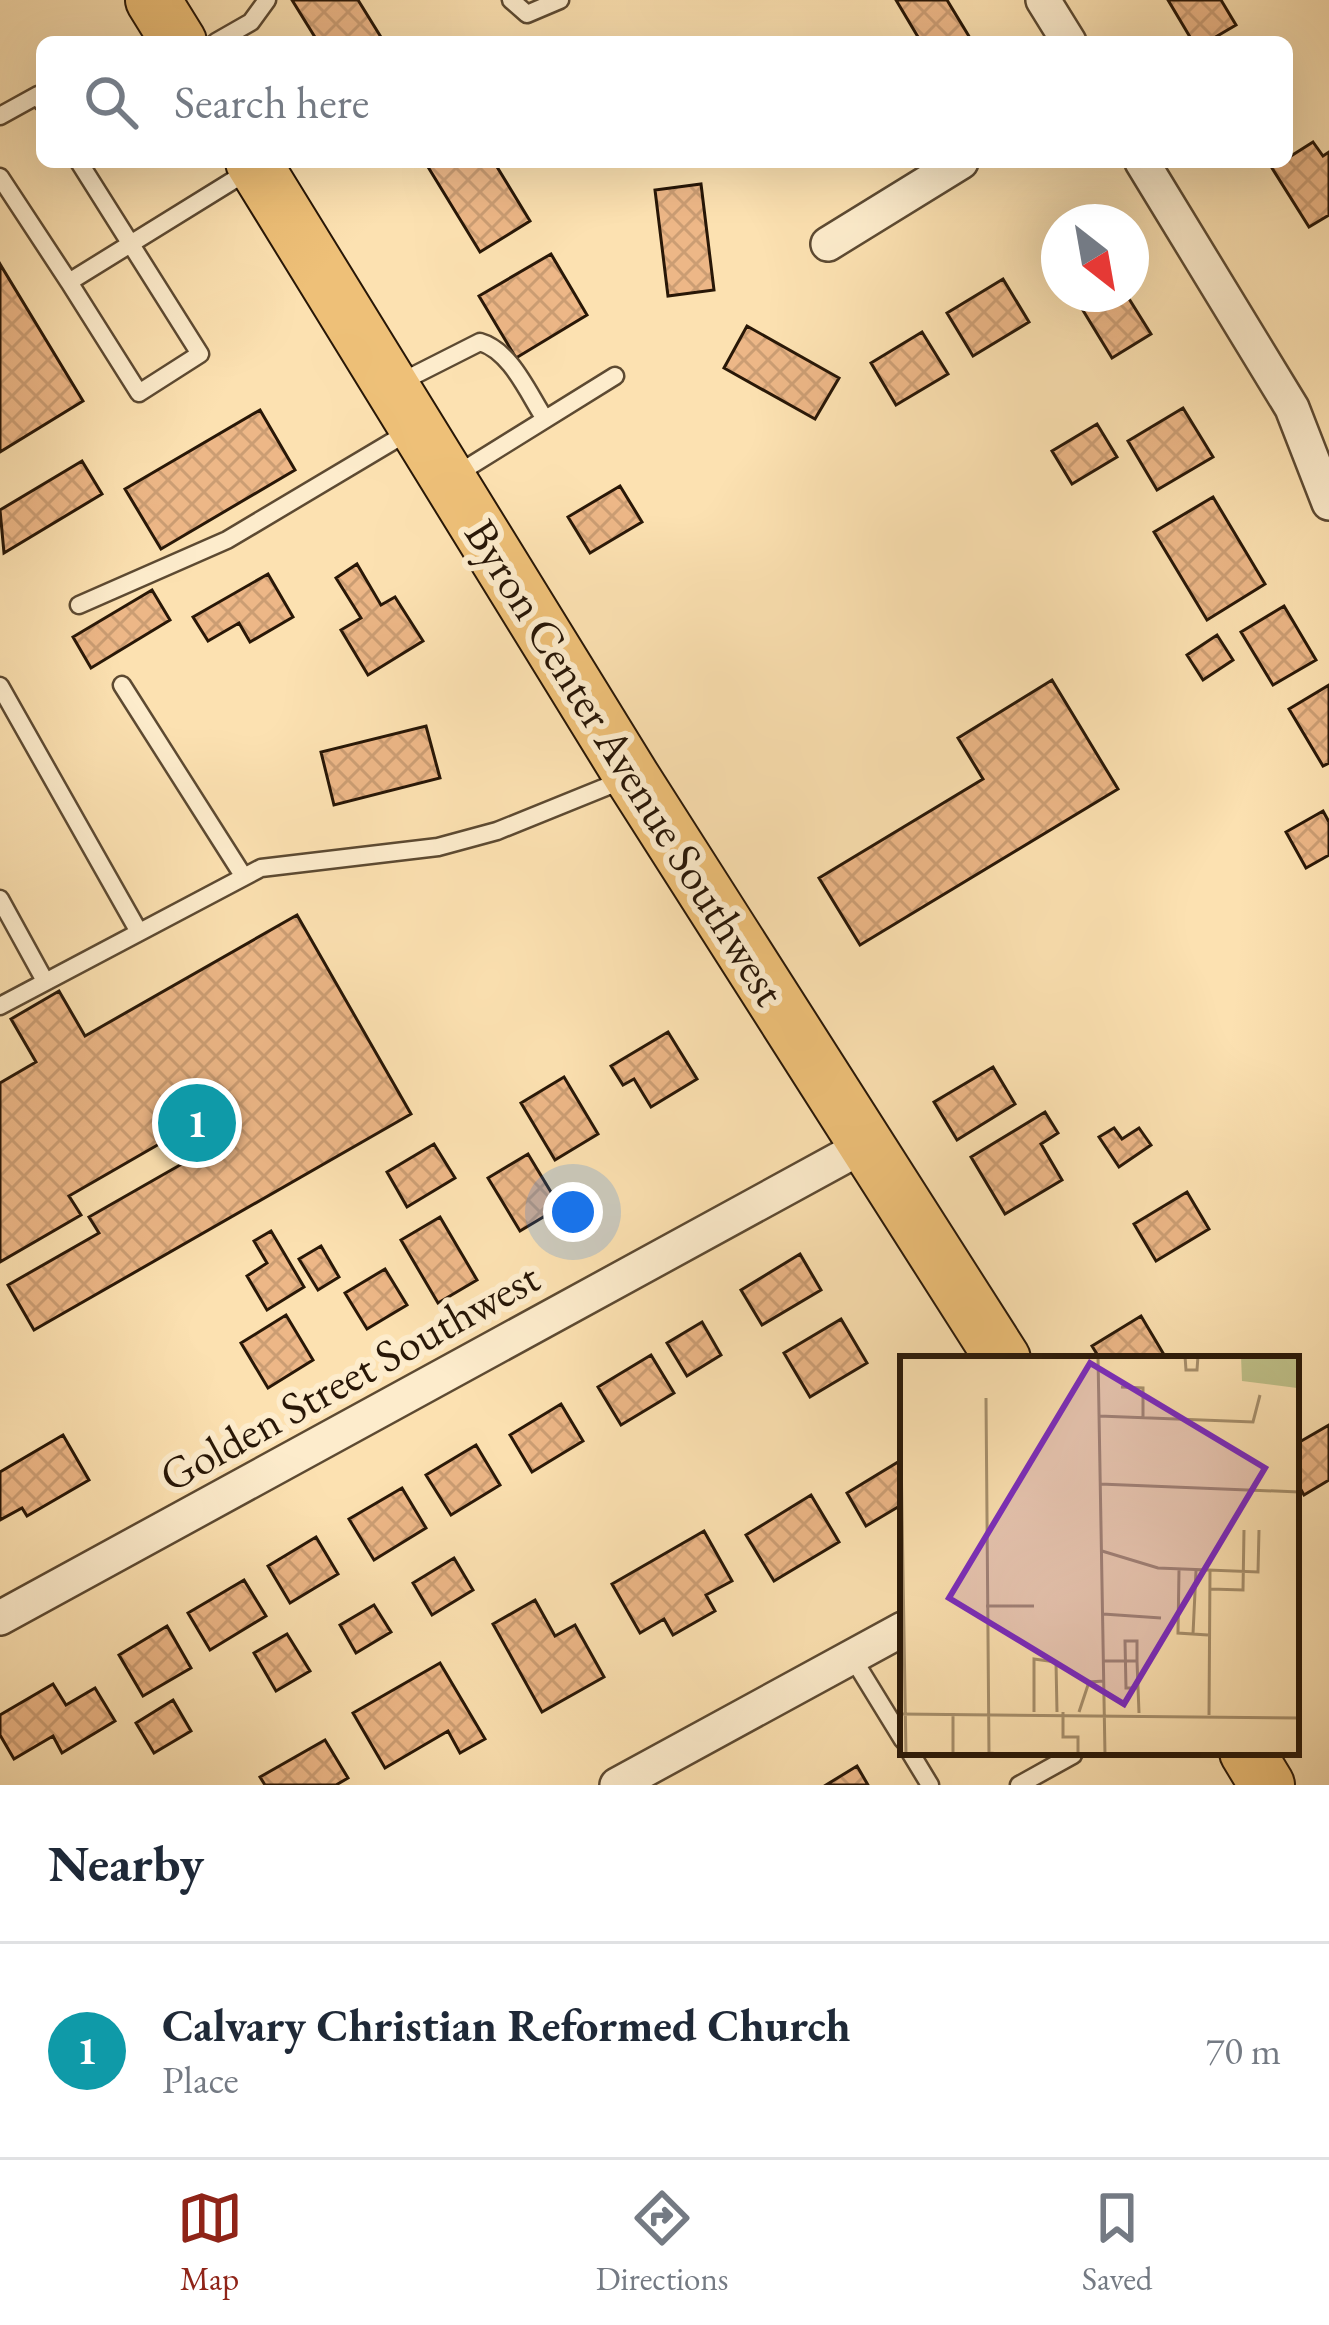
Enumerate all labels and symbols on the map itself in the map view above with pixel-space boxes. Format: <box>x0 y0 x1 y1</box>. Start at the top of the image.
north arrow <box>1041 204 1149 312</box>
street label: Byron Center Avenue Southwest <box>452 508 800 1016</box>
pin: 1 <box>158 1078 236 1168</box>
your location <box>543 1182 603 1242</box>
street label: Golden Street Southwest <box>149 1248 549 1504</box>
inset map <box>900 1356 1299 1755</box>

